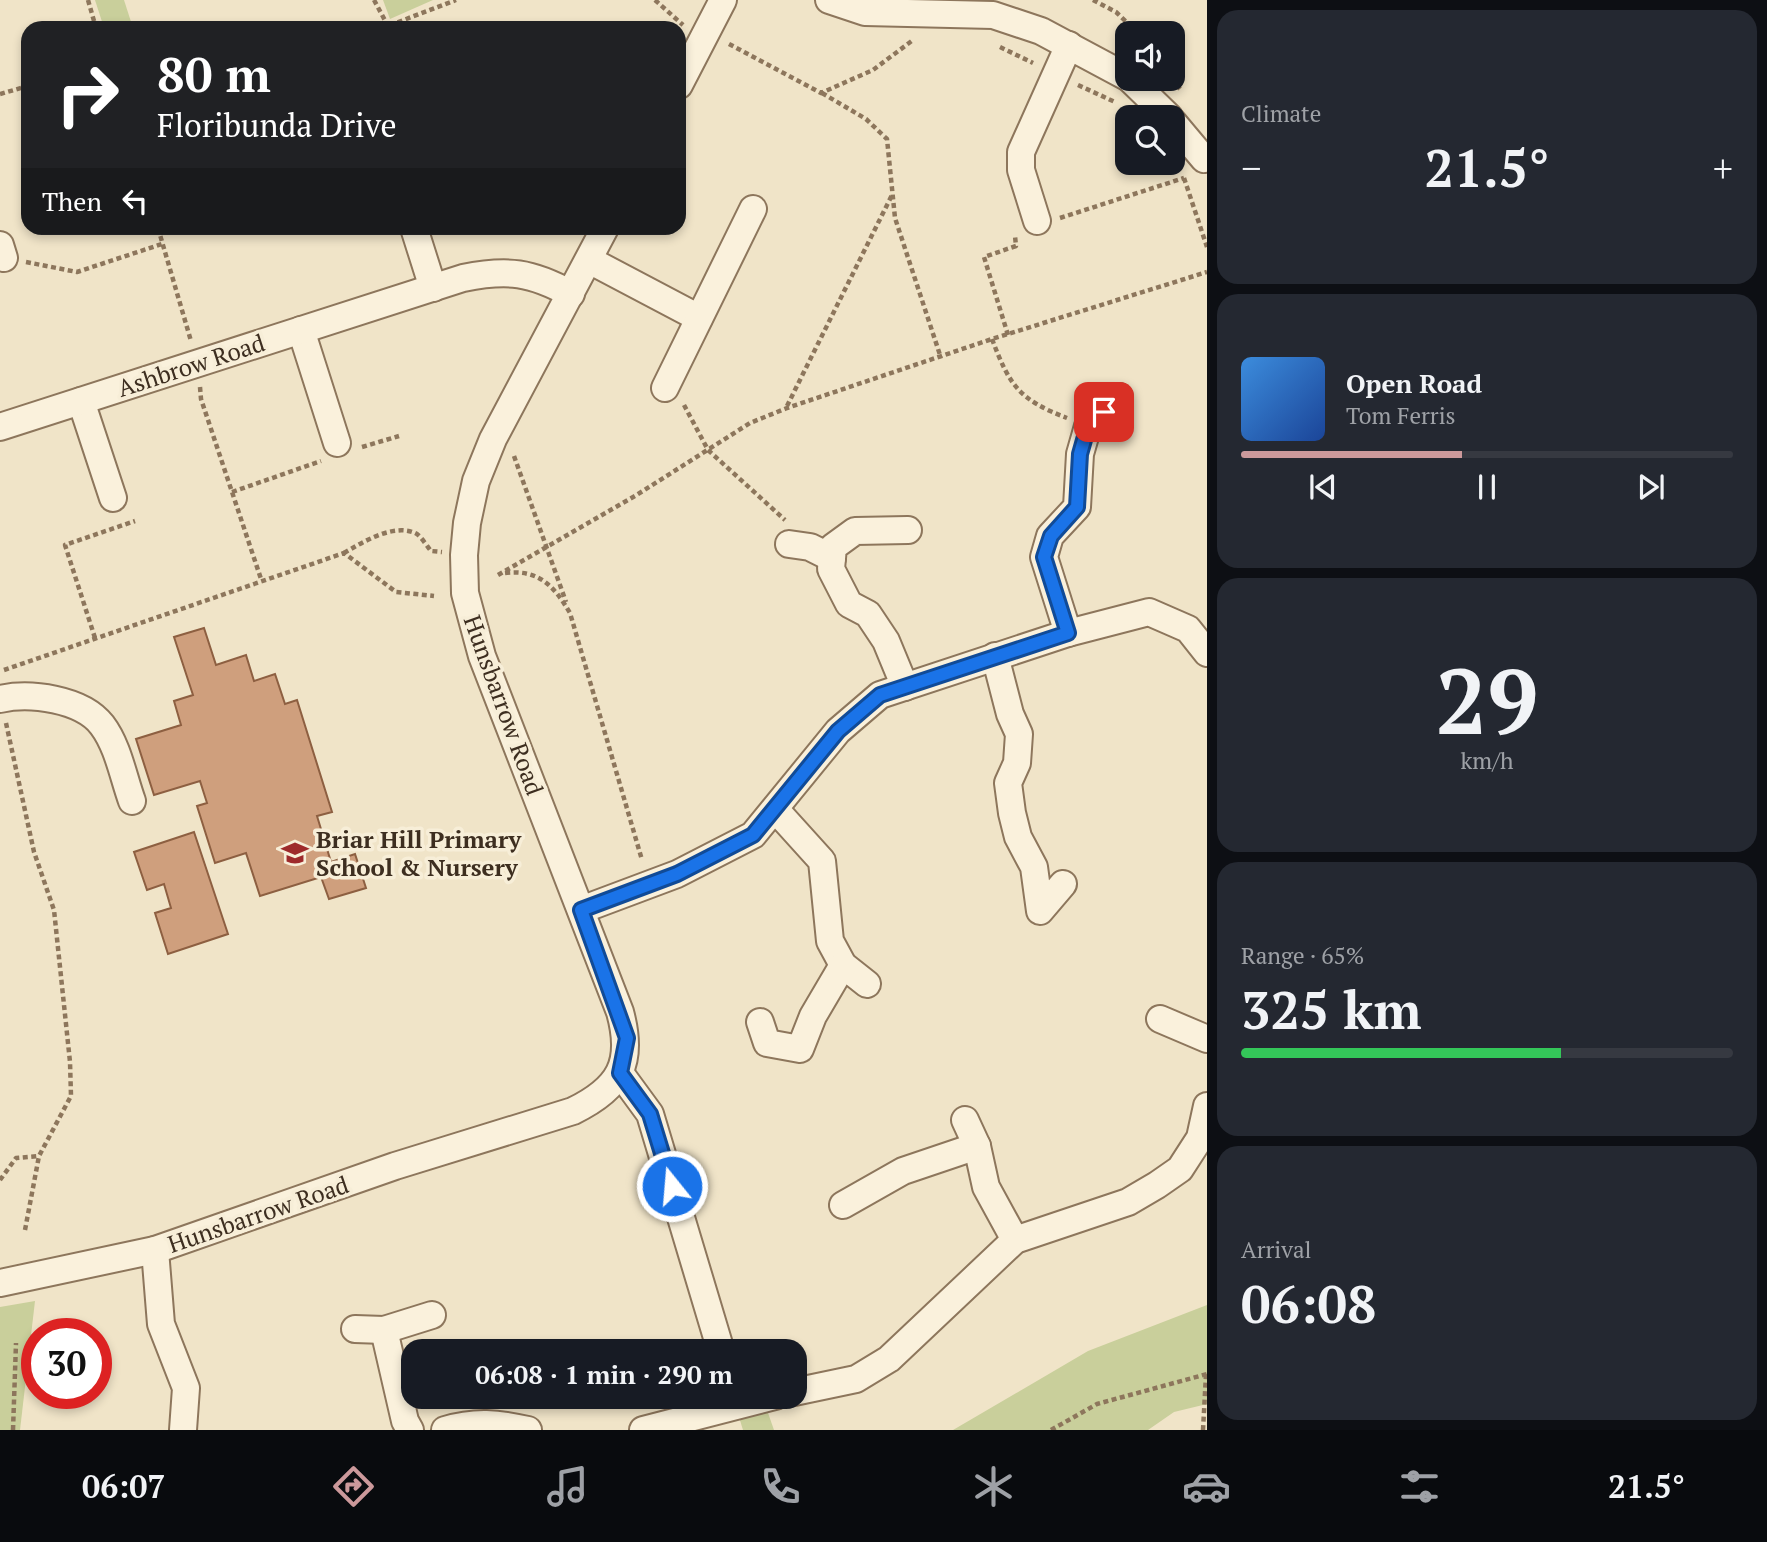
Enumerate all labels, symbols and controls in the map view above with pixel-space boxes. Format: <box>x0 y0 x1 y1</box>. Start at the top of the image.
map controls <box>1115 21 1185 175</box>
button: sound <box>1115 21 1185 91</box>
text: 80 m <box>157 41 271 106</box>
icon: right <box>42 49 133 140</box>
text: Climate <box>1241 98 1321 129</box>
text: Floribunda Drive <box>157 104 397 146</box>
button: search <box>1115 105 1185 175</box>
text: 21.5° <box>1424 133 1550 202</box>
text: − <box>1241 143 1261 193</box>
text: + <box>1713 143 1733 193</box>
icon: left <box>116 182 154 220</box>
text: Then <box>42 184 102 218</box>
street label: Ashbrow Road <box>113 326 269 404</box>
text: Open Road <box>1346 366 1482 400</box>
pin <box>1074 382 1134 442</box>
icon: arrive <box>1085 393 1123 431</box>
text: Tom Ferris <box>1346 400 1456 431</box>
icon: previous <box>1304 468 1342 506</box>
icon: pause <box>1468 468 1506 506</box>
icon: next <box>1632 468 1670 506</box>
street label: Hunsbarrow Road <box>457 611 551 799</box>
text: 29 <box>1436 639 1538 760</box>
text: km/h <box>1460 745 1514 776</box>
place label: Briar Hill Primary School & Nursery <box>316 823 523 883</box>
school or university icon: Briar Hill Primary School & Nursery <box>280 838 310 868</box>
text: Range · 65% <box>1241 940 1364 971</box>
text: 325 km <box>1241 975 1422 1044</box>
position arrow <box>635 1149 709 1223</box>
street label: Hunsbarrow Road <box>163 1168 353 1260</box>
text: Arrival <box>1241 1234 1312 1265</box>
text: 06:08 <box>1241 1269 1376 1338</box>
speed limit sign: 30 <box>21 1318 112 1409</box>
text: 06:08 · 1 min · 290 m <box>475 1357 733 1391</box>
icon: directions <box>329 1462 378 1511</box>
icon: music <box>543 1462 592 1511</box>
icon: phone <box>756 1462 805 1511</box>
icon: climate <box>969 1462 1018 1511</box>
icon: car <box>1182 1462 1231 1511</box>
icon: filters <box>1395 1462 1444 1511</box>
text: 06:07 <box>82 1465 165 1507</box>
text: 21.5° <box>1608 1465 1685 1507</box>

